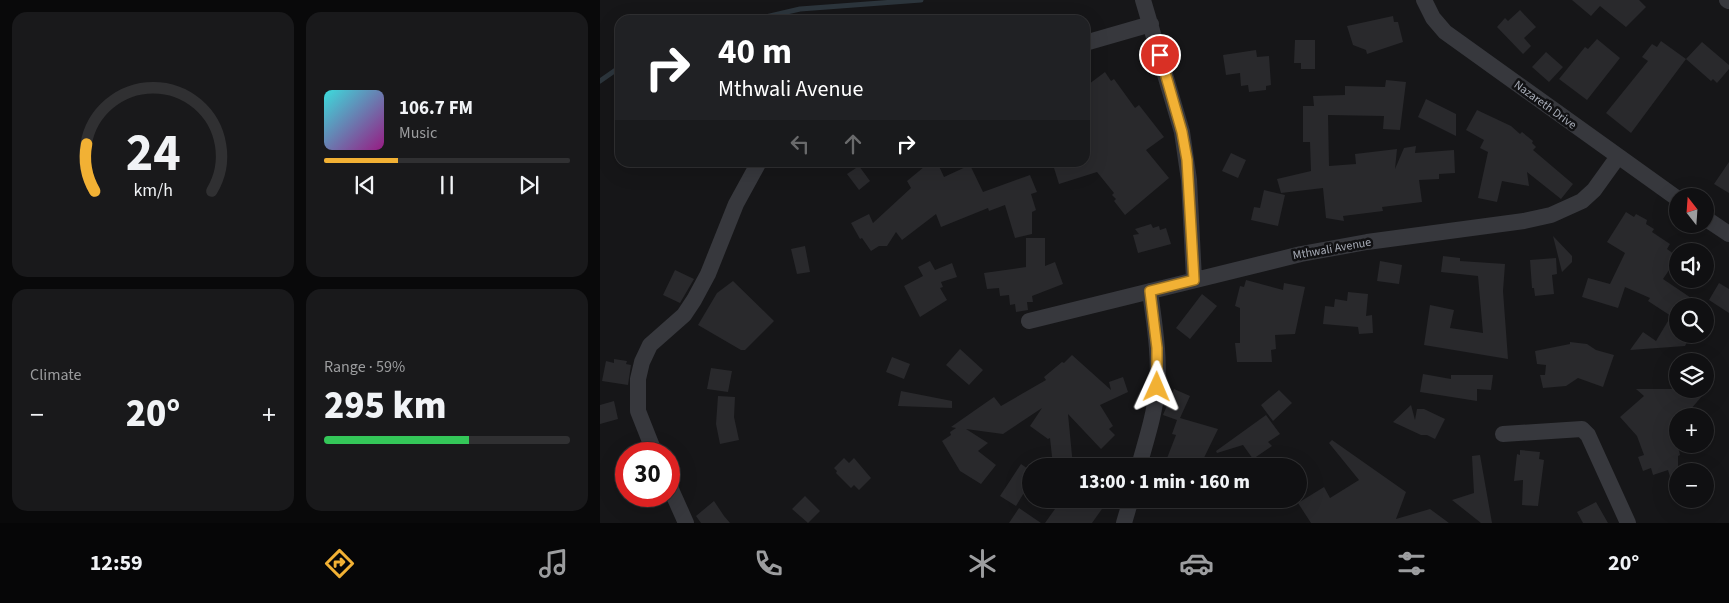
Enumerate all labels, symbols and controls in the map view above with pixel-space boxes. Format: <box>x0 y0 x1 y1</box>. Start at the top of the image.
text: 40 m <box>718 27 792 77</box>
pin <box>1139 34 1181 76</box>
icon: right <box>635 35 700 100</box>
icon: arrive <box>1146 41 1174 69</box>
text: Mthwali Avenue <box>718 73 863 105</box>
street label: Nazareth Drive <box>1510 77 1580 134</box>
text: 106.7 FM <box>399 95 473 122</box>
text: 24 <box>126 117 180 191</box>
text: Music <box>399 122 437 144</box>
icon: left <box>786 130 814 158</box>
icon: ahead <box>839 130 867 158</box>
icon: right <box>892 130 920 158</box>
icon: previous <box>351 171 379 199</box>
icon: pause <box>433 171 461 199</box>
icon: next <box>515 171 543 199</box>
text: km/h <box>133 178 173 203</box>
north arrow <box>1669 188 1714 232</box>
map controls <box>1669 188 1714 508</box>
street label: Mthwali Avenue <box>1291 234 1373 264</box>
button: sound <box>1669 243 1714 288</box>
button: search <box>1669 298 1714 343</box>
button: layers <box>1669 353 1714 398</box>
text: Range · 59% <box>324 356 405 378</box>
position arrow <box>1130 360 1182 412</box>
text: Climate <box>30 364 81 386</box>
text: 295 km <box>324 379 446 433</box>
text: 20° <box>126 387 180 441</box>
text: − <box>30 395 44 435</box>
text: + <box>262 395 276 435</box>
button: + <box>1669 408 1714 453</box>
speed limit sign: 30 <box>615 442 680 507</box>
button: − <box>1669 463 1714 508</box>
text: 13:00 · 1 min · 160 m <box>1079 469 1250 496</box>
icon: directions <box>322 546 357 581</box>
icon: music <box>536 546 571 581</box>
icon: phone <box>751 546 786 581</box>
icon: climate <box>965 546 1000 581</box>
icon: car <box>1179 546 1214 581</box>
icon: filters <box>1394 546 1429 581</box>
text: 12:59 <box>90 547 143 579</box>
text: 20° <box>1608 547 1639 579</box>

